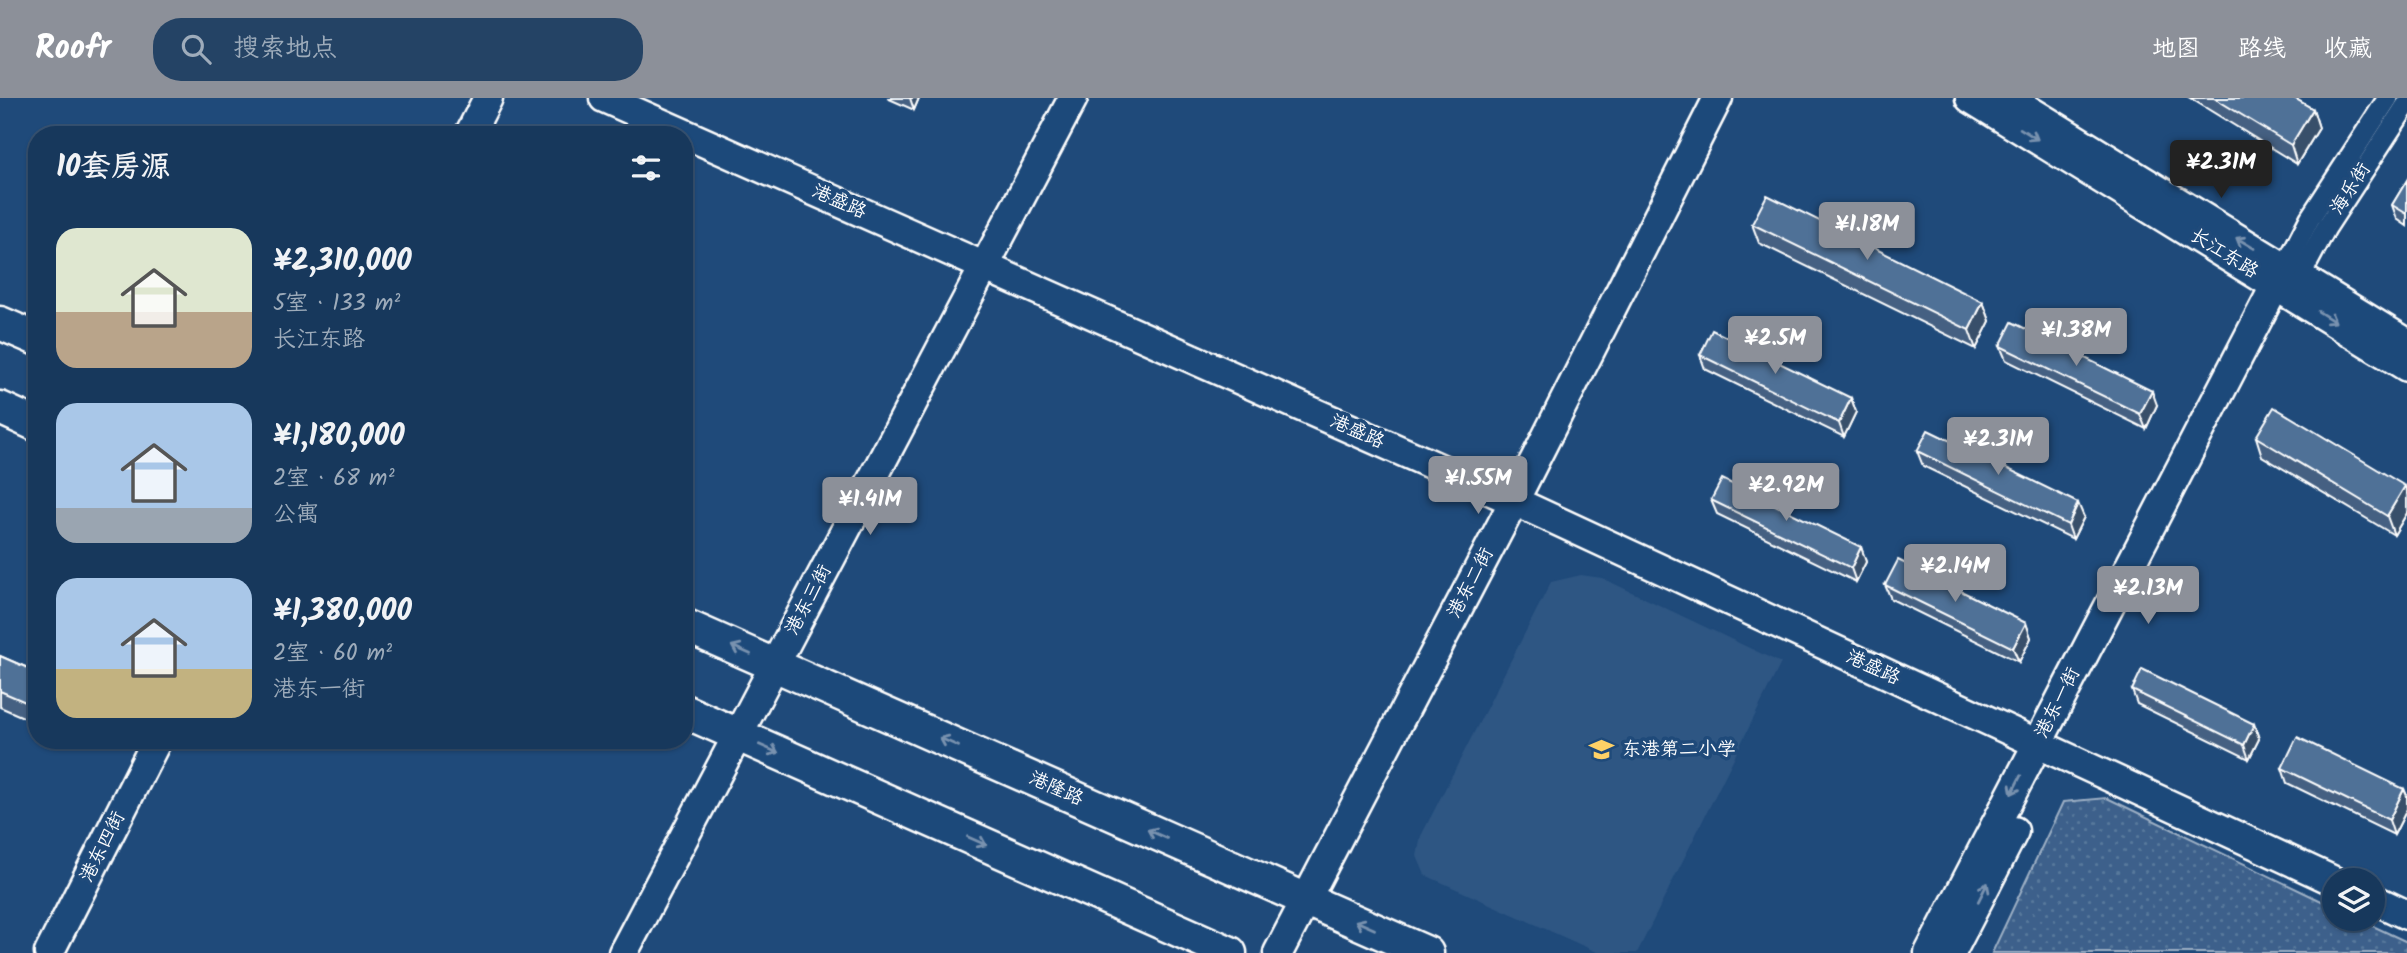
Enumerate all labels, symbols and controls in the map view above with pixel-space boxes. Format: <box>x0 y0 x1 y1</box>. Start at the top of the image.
search box <box>153 18 643 81</box>
text: Roofr <box>35 23 111 76</box>
text: 搜索地点 <box>233 28 337 70</box>
icon: search <box>177 30 215 68</box>
text: 地图 <box>2152 30 2200 69</box>
text: 路线 <box>2238 30 2286 69</box>
text: 收藏 <box>2324 30 2372 69</box>
one-way arrow <box>2018 127 2038 141</box>
pin: ¥2.31M <box>2164 140 2278 200</box>
text: 10套房源 <box>56 144 170 192</box>
text: ¥2.31M <box>2186 145 2256 181</box>
icon: filters <box>627 149 665 187</box>
street label: 海乐街 <box>2323 157 2379 221</box>
street label: 港盛路 <box>807 177 871 227</box>
pin: ¥1.18M <box>1810 202 1924 262</box>
text: ¥1.18M <box>1835 207 1899 243</box>
street label: 长江东路 <box>2184 221 2264 287</box>
one-way arrow <box>2235 235 2255 249</box>
text: ¥2,310,000 <box>273 238 412 286</box>
icon: home <box>112 256 196 340</box>
text: 5室 · 133 m² <box>273 286 400 322</box>
pin: ¥1.38M <box>2019 308 2133 368</box>
one-way arrow <box>2316 311 2336 325</box>
text: ¥1.38M <box>2041 313 2111 349</box>
pin: ¥2.5M <box>1726 316 1824 376</box>
text: ¥2.5M <box>1744 321 1806 357</box>
text: 长江东路 <box>273 322 365 358</box>
street label: 港盛路 <box>1325 407 1389 457</box>
text: ¥1,180,000 <box>273 413 405 461</box>
pin: ¥2.31M <box>1941 418 2055 477</box>
text: ¥2.31M <box>1963 422 2033 458</box>
icon: home <box>112 431 196 515</box>
pin: ¥1.55M <box>1421 456 1535 516</box>
text: 2室 · 68 m² <box>273 461 395 497</box>
text: ¥1.55M <box>1444 461 1512 497</box>
pin: ¥2.92M <box>1729 464 1843 523</box>
text: ¥2.92M <box>1748 468 1824 504</box>
pin: ¥1.41M <box>813 478 927 537</box>
text: ¥1.41M <box>838 482 902 518</box>
text: 公寓 <box>273 497 319 533</box>
street label: 港东二街 <box>1440 542 1502 624</box>
pin: ¥2.14M <box>1898 545 2012 604</box>
text: ¥2.14M <box>1920 549 1990 585</box>
street label: 港东三街 <box>778 559 840 641</box>
pin: ¥2.13M <box>2091 566 2205 626</box>
text: ¥2.13M <box>2113 571 2183 607</box>
text: ¥1,380,000 <box>273 588 412 636</box>
icon: home <box>112 606 196 690</box>
text: 2室 · 60 m² <box>273 636 392 672</box>
street label: 港盛路 <box>1841 642 1905 694</box>
one-way arrow <box>730 643 752 656</box>
street label: 港东一街 <box>2027 662 2089 744</box>
text: 港东一街 <box>273 672 365 708</box>
one-way arrow <box>939 735 960 748</box>
place label: 东港第二小学 <box>1622 735 1736 765</box>
school or university icon: 东港第二小学 <box>1588 736 1616 764</box>
one-way arrow <box>758 743 779 756</box>
street label: 港隆路 <box>1024 764 1088 814</box>
one-way arrow <box>2009 774 2023 795</box>
street label: 港东四街 <box>72 806 134 888</box>
one-way arrow <box>1147 826 1168 839</box>
one-way arrow <box>966 835 987 848</box>
map controls <box>2322 868 2385 931</box>
button: layers <box>2322 868 2385 931</box>
one-way arrow <box>1976 882 1990 903</box>
one-way arrow <box>1355 918 1376 931</box>

